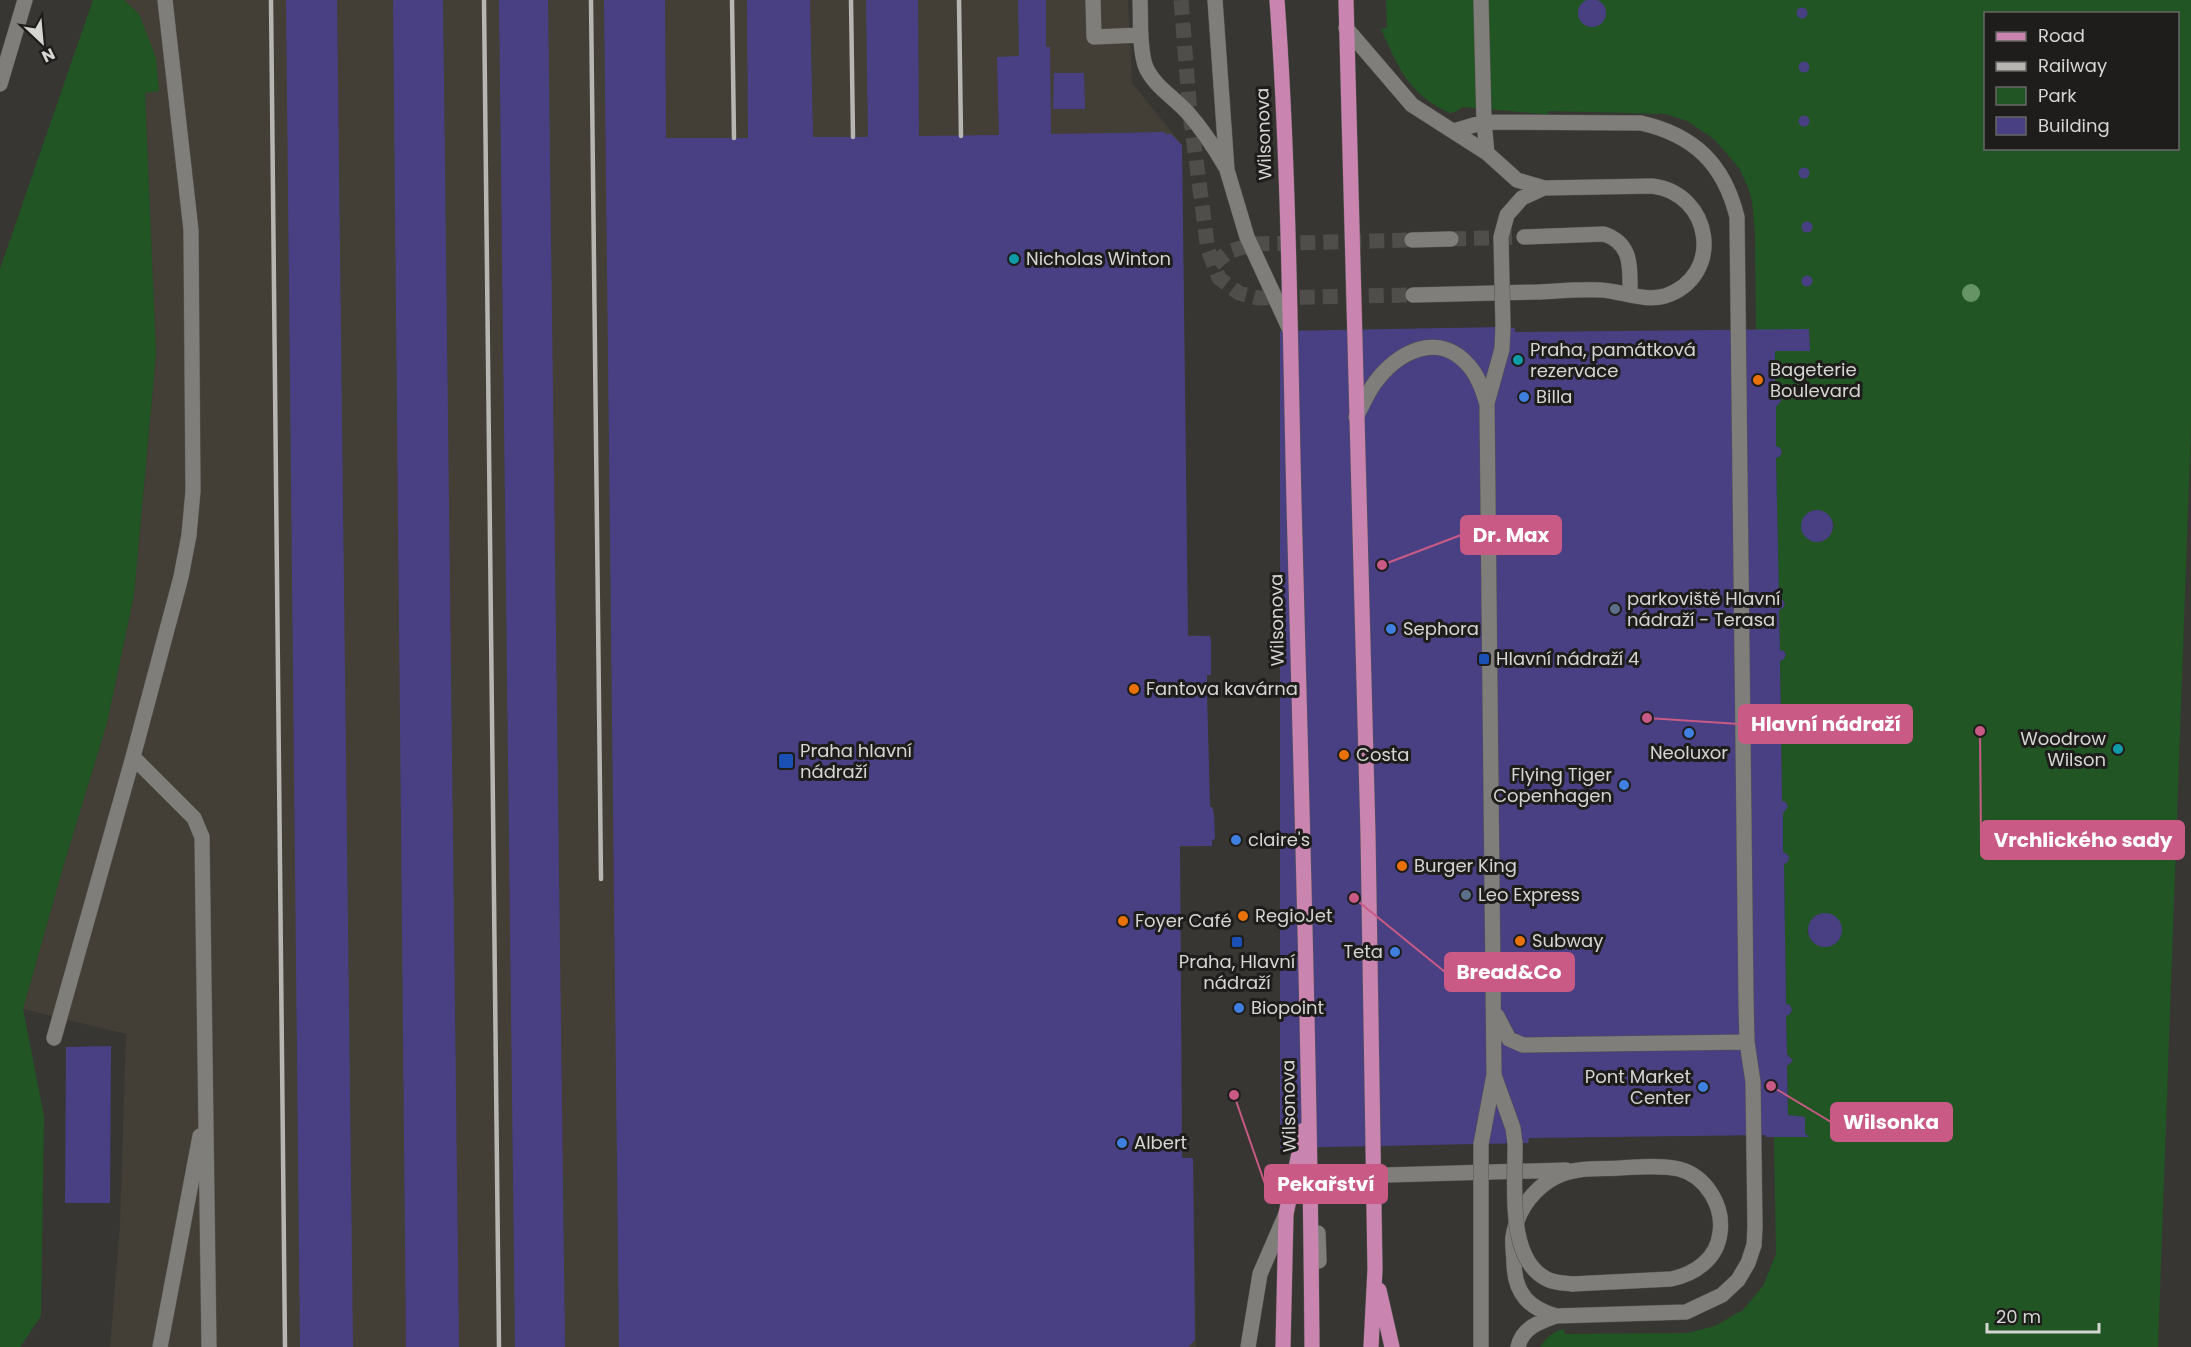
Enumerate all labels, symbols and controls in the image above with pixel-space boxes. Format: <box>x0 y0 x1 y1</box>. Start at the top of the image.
north arrow <box>12 12 72 72</box>
legend <box>1984 12 2179 150</box>
text: Road <box>2038 23 2085 48</box>
text: N <box>38 42 59 68</box>
text: Railway <box>2038 53 2107 78</box>
text: Park <box>2038 83 2077 108</box>
street label: Wilsonova <box>1249 87 1278 181</box>
text: Building <box>2038 113 2110 138</box>
place label: Nicholas Winton <box>1026 246 1171 271</box>
marker: Nicholas Winton <box>1007 252 1021 266</box>
place label: Praha, památková rezervace <box>1530 337 1696 383</box>
marker: Praha, památková rezervace <box>1511 353 1525 367</box>
place label: Bageterie Boulevard <box>1770 357 1861 403</box>
marker: Bageterie Boulevard <box>1751 373 1765 387</box>
place label: Billa <box>1536 384 1573 409</box>
marker: Billa <box>1517 390 1531 404</box>
callout: Dr. Max <box>1461 516 1561 554</box>
text: Dr. Max <box>1473 521 1550 549</box>
street label: Wilsonova <box>1263 573 1290 667</box>
place label: parkoviště Hlavní nádraží - Terasa <box>1627 586 1780 632</box>
marker: parkoviště Hlavní nádraží - Terasa <box>1608 602 1622 616</box>
place label: Sephora <box>1403 616 1479 641</box>
marker: Sephora <box>1384 622 1398 636</box>
place label: Hlavní nádraží 4 <box>1496 646 1639 671</box>
marker: Hlavní nádraží 4 <box>1477 652 1491 666</box>
place label: Fantova kavárna <box>1146 676 1298 701</box>
marker: Fantova kavárna <box>1127 682 1141 696</box>
callout: Hlavní nádraží <box>1739 705 1912 743</box>
text: Hlavní nádraží <box>1751 710 1901 738</box>
marker: Neoluxor <box>1682 726 1696 740</box>
place label: Woodrow Wilson <box>2020 726 2106 772</box>
place label: Praha hlavní nádraží <box>800 738 912 784</box>
place label: Neoluxor <box>1650 740 1728 765</box>
place label: Costa <box>1356 742 1410 767</box>
marker: Woodrow Wilson <box>2111 742 2125 756</box>
marker: Costa <box>1337 748 1351 762</box>
marker: Praha hlavní nádraží <box>777 752 795 770</box>
place label: Flying Tiger Copenhagen <box>1493 762 1612 808</box>
marker: Flying Tiger Copenhagen <box>1617 778 1631 792</box>
callout: Vrchlického sady <box>1981 821 2184 859</box>
text: Vrchlického sady <box>1994 826 2173 854</box>
place label: claire's <box>1248 827 1310 852</box>
marker: claire's <box>1229 833 1243 847</box>
place label: Burger King <box>1414 853 1517 878</box>
marker: Burger King <box>1395 859 1409 873</box>
place label: Leo Express <box>1478 882 1580 907</box>
marker: Leo Express <box>1459 888 1473 902</box>
place label: RegioJet <box>1255 903 1332 928</box>
place label: Foyer Café <box>1135 908 1232 933</box>
marker: RegioJet <box>1236 909 1250 923</box>
marker: Foyer Café <box>1116 914 1130 928</box>
place label: Subway <box>1532 928 1603 953</box>
marker: Subway <box>1513 934 1527 948</box>
marker: Praha, Hlavní nádraží <box>1230 935 1244 949</box>
place label: Teta <box>1343 939 1383 964</box>
marker: Teta <box>1388 945 1402 959</box>
place label: Praha, Hlavní nádraží <box>1179 949 1295 995</box>
callout: Bread&Co <box>1445 953 1574 991</box>
text: Bread&Co <box>1456 958 1562 986</box>
place label: Biopoint <box>1251 995 1324 1020</box>
marker: Biopoint <box>1232 1001 1246 1015</box>
street label: Wilsonova <box>1275 1059 1302 1153</box>
place label: Pont Market Center <box>1585 1064 1691 1110</box>
marker: Pont Market Center <box>1696 1080 1710 1094</box>
callout: Wilsonka <box>1831 1103 1952 1141</box>
text: Wilsonka <box>1843 1108 1939 1136</box>
place label: Albert <box>1134 1130 1187 1155</box>
marker: Albert <box>1115 1136 1129 1150</box>
callout: Pekařství <box>1265 1165 1387 1203</box>
text: Pekařství <box>1277 1170 1375 1198</box>
scale bar <box>1987 1296 2100 1334</box>
text: 20 m <box>1996 1304 2041 1329</box>

